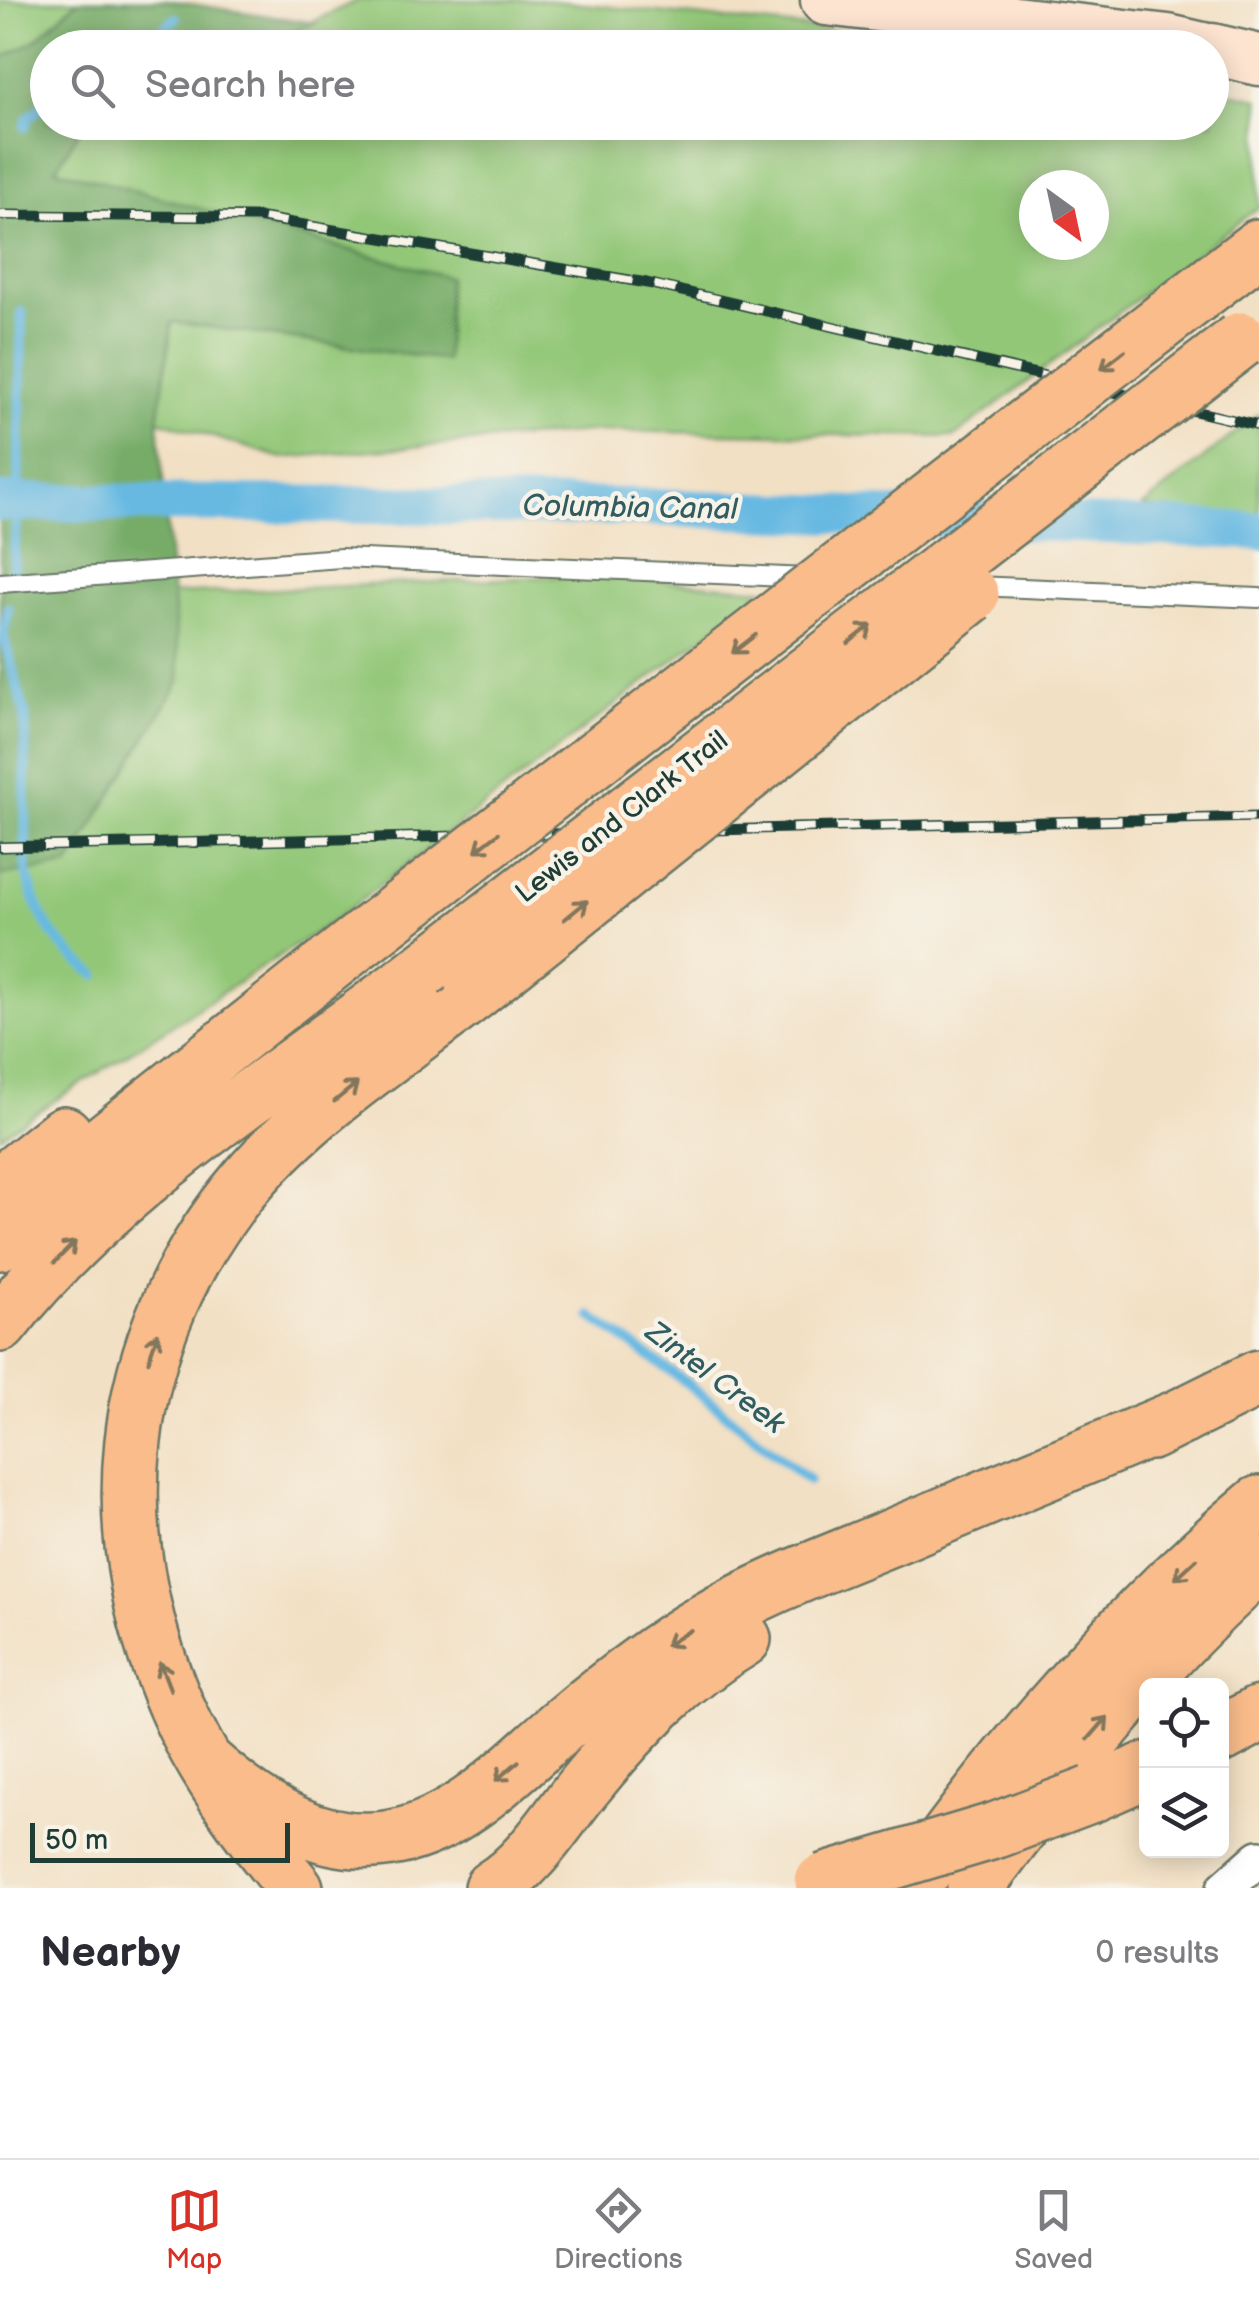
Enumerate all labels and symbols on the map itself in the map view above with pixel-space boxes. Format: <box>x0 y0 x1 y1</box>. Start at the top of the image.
north arrow <box>1019 170 1109 260</box>
one-way arrow <box>1100 349 1127 370</box>
water label: Columbia Canal <box>522 488 739 528</box>
one-way arrow <box>846 623 873 644</box>
one-way arrow <box>731 633 758 654</box>
street label: Lewis and Clark Trail <box>509 724 735 910</box>
one-way arrow <box>474 831 501 852</box>
one-way arrow <box>563 899 589 921</box>
one-way arrow <box>332 1081 358 1103</box>
one-way arrow <box>53 1240 77 1264</box>
water label: Zintel Creek <box>637 1313 792 1443</box>
one-way arrow <box>146 1331 164 1363</box>
one-way arrow <box>1175 1557 1199 1581</box>
one-way arrow <box>664 1628 693 1648</box>
one-way arrow <box>155 1662 173 1693</box>
one-way arrow <box>1087 1716 1110 1741</box>
one-way arrow <box>495 1760 520 1783</box>
scale bar <box>30 1818 290 1862</box>

